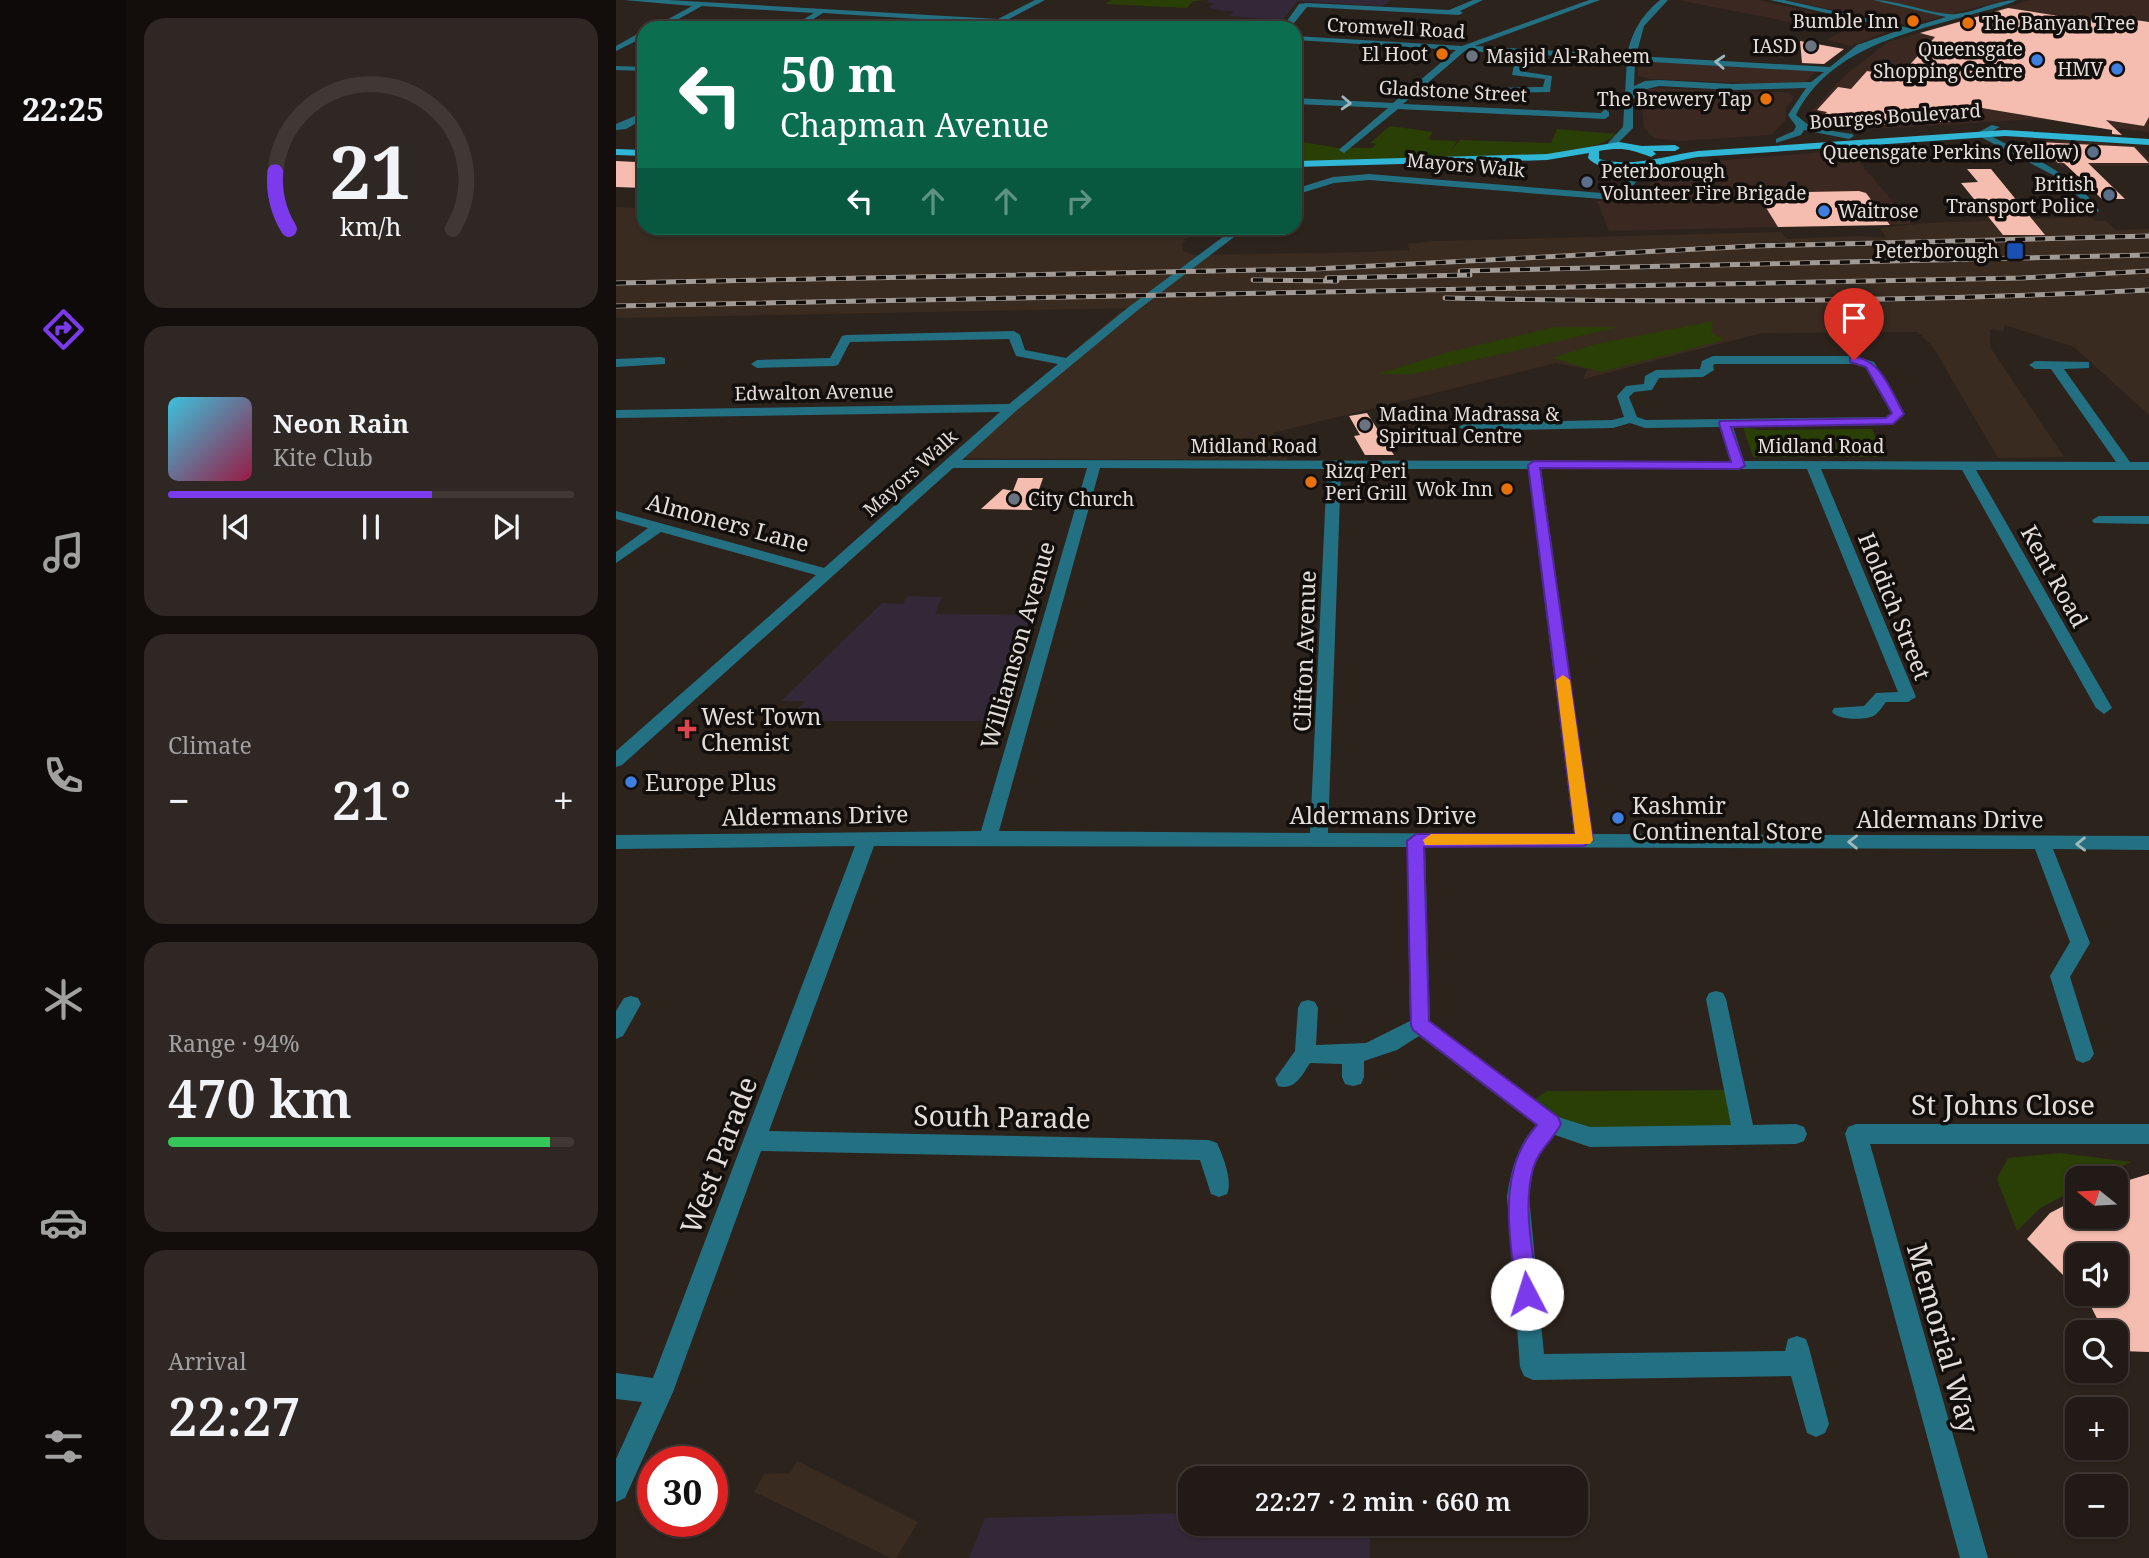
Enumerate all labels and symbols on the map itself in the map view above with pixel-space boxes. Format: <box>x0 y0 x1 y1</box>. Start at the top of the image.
place label: Bumble Inn <box>1792 8 1899 34</box>
place label: The Banyan Tree <box>1982 10 2135 36</box>
street label: Cromwell Road <box>1326 11 1466 45</box>
marker: Bumble Inn <box>1905 13 1921 29</box>
marker: The Banyan Tree <box>1960 15 1976 31</box>
place label: IASD <box>1752 33 1797 59</box>
place label: Queensgate Shopping Centre <box>1873 36 2023 84</box>
marker: IASD <box>1803 38 1819 54</box>
place label: El Hoot <box>1362 41 1428 67</box>
place label: Masjid Al-Raheem <box>1486 43 1650 69</box>
marker: El Hoot <box>1434 46 1450 62</box>
marker: Masjid Al-Raheem <box>1464 48 1480 64</box>
marker: Queensgate Shopping Centre <box>2029 52 2045 68</box>
one-way arrow <box>1715 55 1726 70</box>
place label: HMV <box>2057 56 2103 82</box>
marker: HMV <box>2109 61 2125 77</box>
street label: Gladstone Street <box>1378 74 1528 108</box>
place label: The Brewery Tap <box>1597 86 1752 112</box>
marker: The Brewery Tap <box>1758 91 1774 107</box>
one-way arrow <box>1341 96 1352 111</box>
street label: Bourges Boulevard <box>1808 97 1982 135</box>
place label: Queensgate Perkins (Yellow) <box>1822 139 2079 165</box>
marker: Queensgate Perkins (Yellow) <box>2085 144 2101 160</box>
street label: Mayors Walk <box>1406 147 1527 183</box>
place label: Peterborough Volunteer Fire Brigade <box>1601 158 1806 206</box>
place label: British Transport Police <box>1946 171 2095 219</box>
marker: Peterborough Volunteer Fire Brigade <box>1579 174 1595 190</box>
marker: British Transport Police <box>2101 187 2117 203</box>
place label: Waitrose <box>1838 198 1919 224</box>
marker: Waitrose <box>1816 203 1832 219</box>
place label: Peterborough <box>1875 238 1999 264</box>
marker: Peterborough <box>2005 241 2025 261</box>
pin <box>1824 288 1884 360</box>
street label: Edwalton Avenue <box>734 378 894 406</box>
place label: Madina Madrassa & Spiritual Centre <box>1379 401 1559 449</box>
marker: Madina Madrassa & Spiritual Centre <box>1357 417 1373 433</box>
street label: Mayors Walk <box>857 423 963 522</box>
street label: Midland Road <box>1191 433 1318 459</box>
street label: Midland Road <box>1758 433 1885 459</box>
place label: Rizq Peri Peri Grill <box>1325 458 1407 506</box>
marker: Rizq Peri Peri Grill <box>1303 474 1319 490</box>
place label: Wok Inn <box>1416 476 1493 502</box>
marker: Wok Inn <box>1499 481 1515 497</box>
street label: Almoners Lane <box>643 485 813 559</box>
place label: City Church <box>1028 486 1134 512</box>
marker: City Church <box>1006 491 1022 507</box>
street label: Kent Road <box>2014 519 2096 633</box>
street label: Holdich Street <box>1851 528 1939 684</box>
street label: Williamson Avenue <box>972 538 1062 752</box>
street label: Clifton Avenue <box>1285 570 1323 732</box>
place label: West Town Chemist <box>701 700 822 758</box>
marker: West Town Chemist <box>679 721 695 737</box>
place label: Europe Plus <box>645 766 776 798</box>
marker: Europe Plus <box>623 774 639 790</box>
place label: Kashmir Continental Store <box>1632 789 1823 847</box>
street label: Aldermans Drive <box>721 797 909 833</box>
street label: Aldermans Drive <box>1289 799 1477 831</box>
street label: Aldermans Drive <box>1856 803 2044 835</box>
marker: Kashmir Continental Store <box>1610 810 1626 826</box>
one-way arrow <box>1848 834 1858 850</box>
one-way arrow <box>2075 836 2086 852</box>
street label: West Parade <box>671 1071 765 1239</box>
street label: St Johns Close <box>1911 1085 2095 1123</box>
street label: South Parade <box>913 1095 1091 1137</box>
north arrow <box>2065 1166 2128 1228</box>
street label: Memorial Way <box>1899 1238 1989 1438</box>
position arrow <box>1490 1257 1564 1331</box>
speed limit sign: 30 <box>637 1446 728 1537</box>

